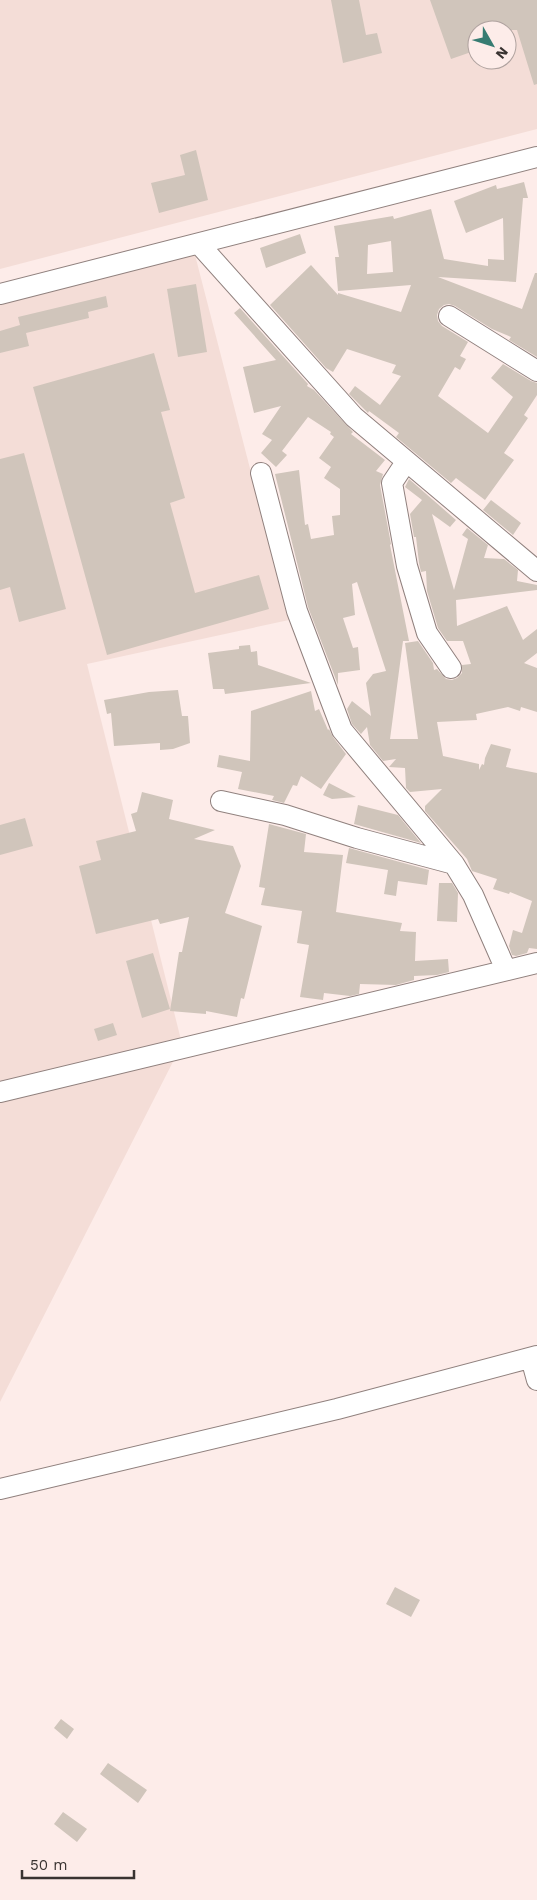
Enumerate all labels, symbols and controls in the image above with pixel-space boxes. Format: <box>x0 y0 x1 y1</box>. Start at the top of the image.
north arrow <box>467 20 517 70</box>
text: N <box>493 44 512 62</box>
scale bar <box>22 1848 135 1880</box>
text: 50 m <box>30 1856 67 1874</box>

